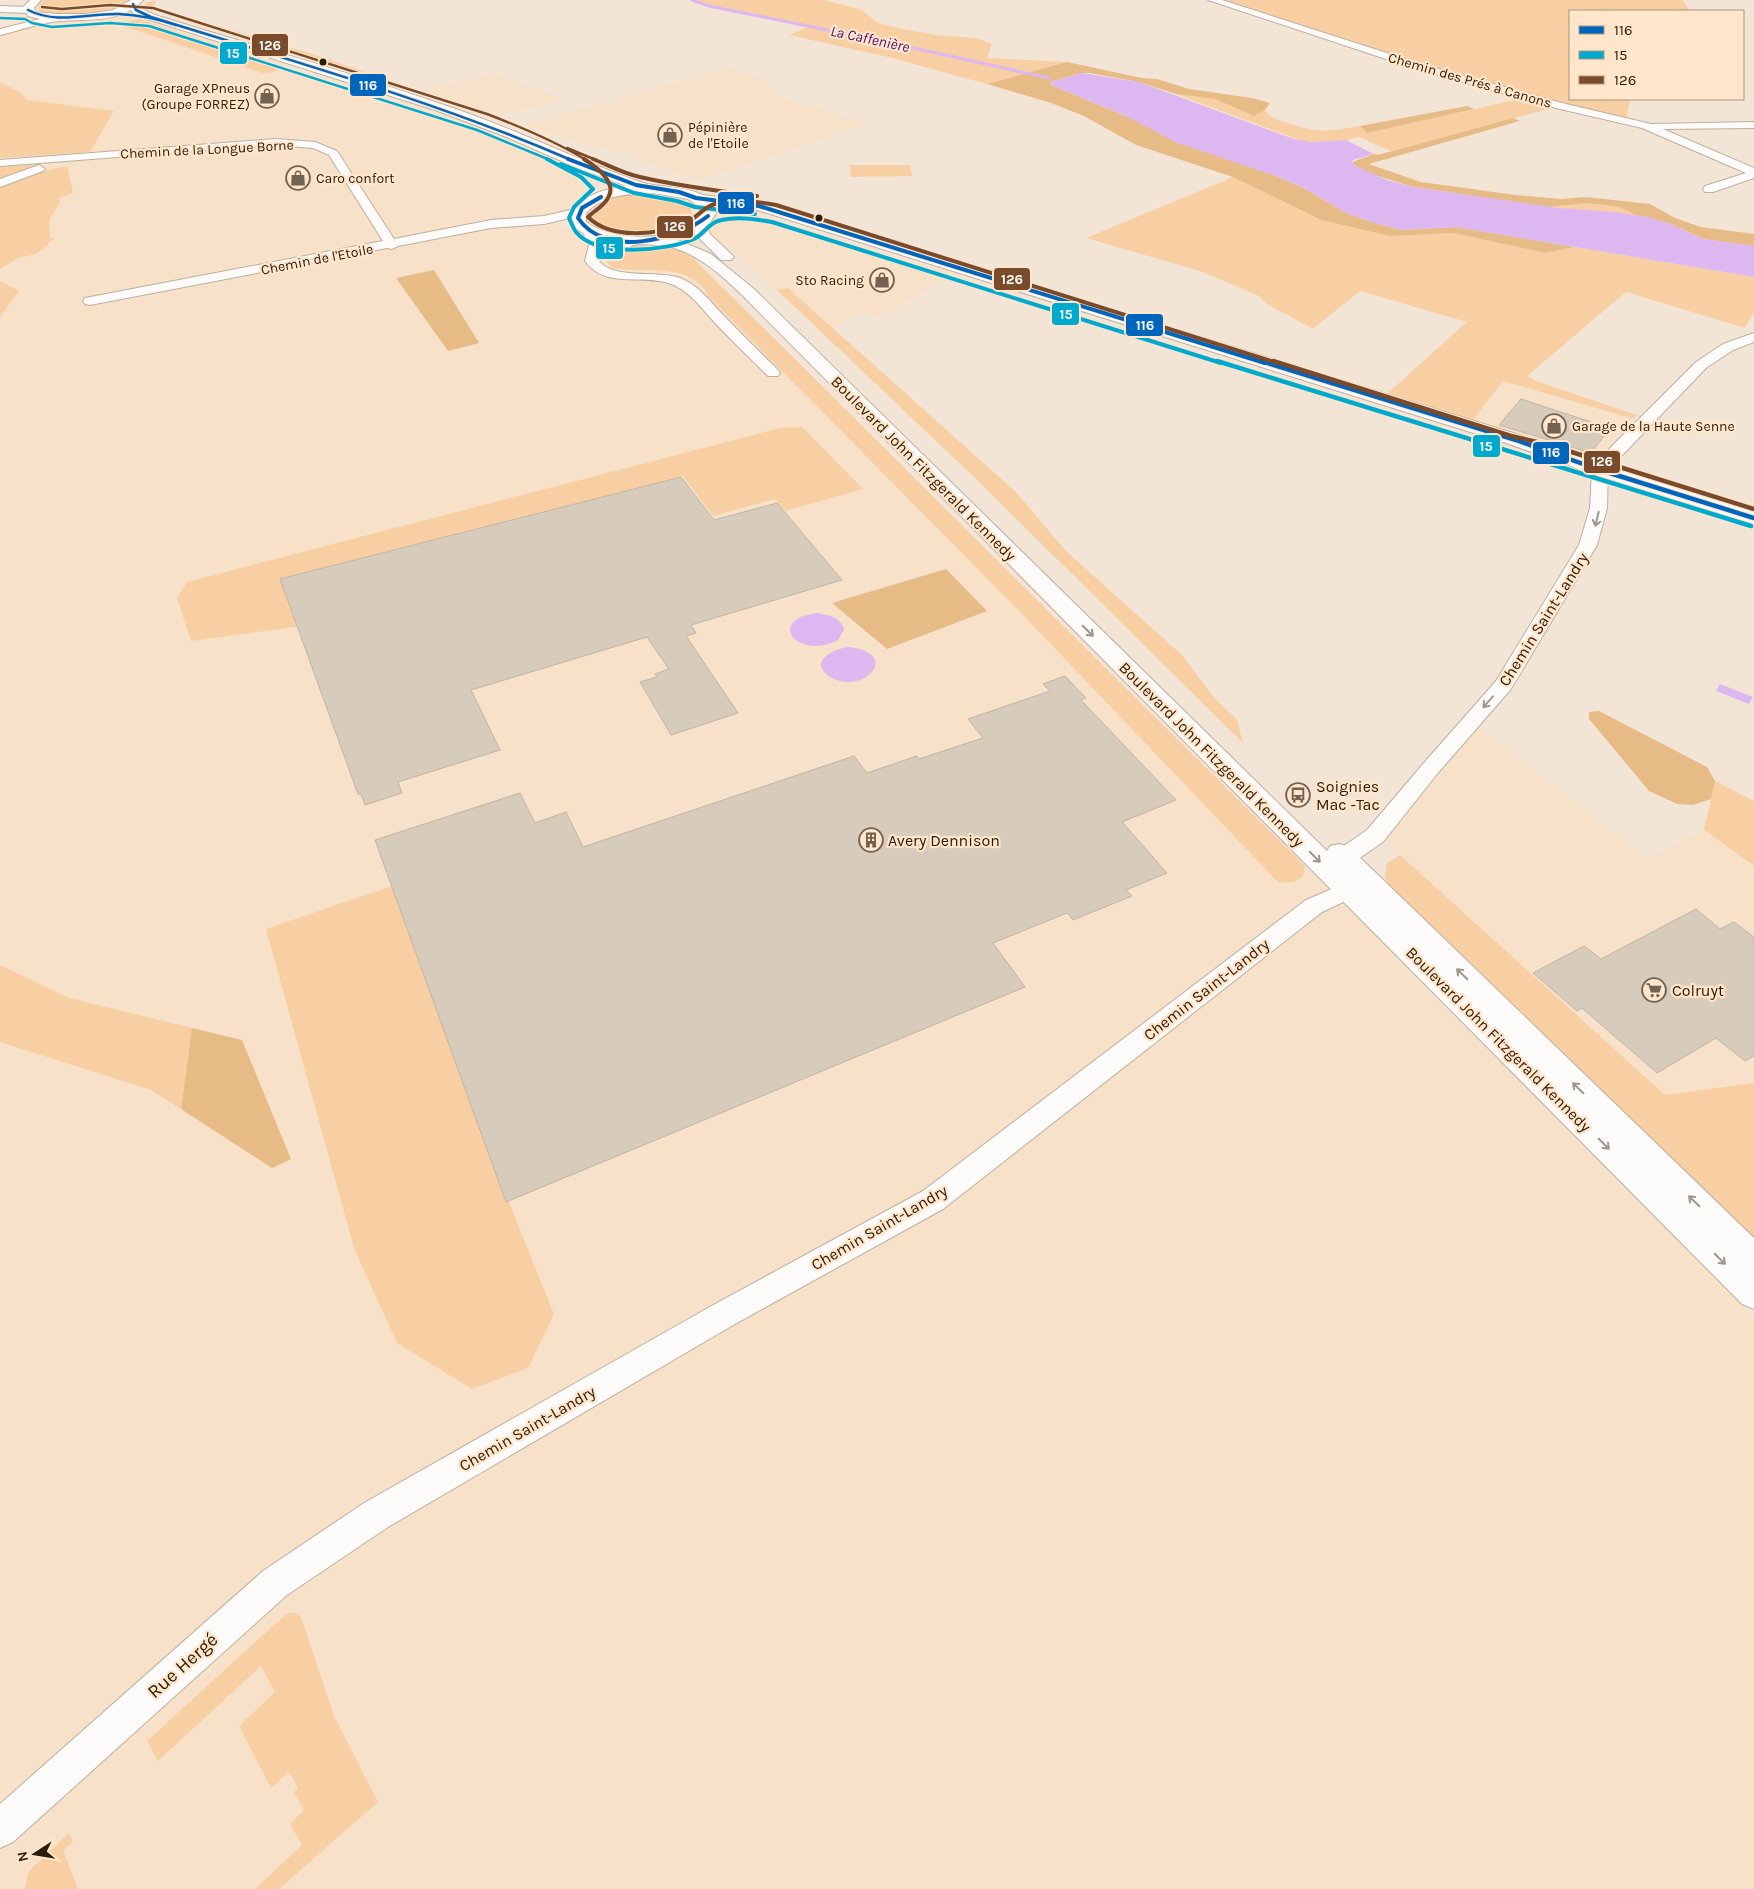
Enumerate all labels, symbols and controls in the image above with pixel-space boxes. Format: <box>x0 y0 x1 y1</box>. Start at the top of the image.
legend <box>1569 10 1744 100</box>
text: 116 <box>1614 21 1633 39</box>
water label: La Caffenière <box>829 22 911 56</box>
line badge: 126 <box>251 33 289 57</box>
text: 126 <box>259 37 281 54</box>
line badge: 15 <box>219 41 248 65</box>
text: 15 <box>226 45 240 62</box>
text: 15 <box>1614 46 1627 64</box>
street label: Chemin des Prés à Canons <box>1386 49 1554 112</box>
unlabelled marker <box>318 57 328 67</box>
text: 126 <box>1614 71 1636 89</box>
line badge: 116 <box>349 73 387 97</box>
text: 116 <box>359 77 377 94</box>
place label: Garage XPneus (Groupe FORREZ) <box>141 80 250 113</box>
shop icon: Garage XPneus (Groupe FORREZ) <box>254 83 280 109</box>
place label: Pépinière de l'Etoile <box>688 119 749 152</box>
shop icon: Pépinière de l'Etoile <box>657 122 683 148</box>
street label: Chemin de la Longue Borne <box>120 136 294 163</box>
shop icon: Caro confort <box>285 165 311 191</box>
place label: Caro confort <box>316 170 394 187</box>
line badge: 116 <box>717 191 755 215</box>
text: 116 <box>727 195 745 212</box>
unlabelled marker <box>814 213 824 223</box>
line badge: 126 <box>656 215 694 239</box>
text: 126 <box>664 218 686 235</box>
line badge: 15 <box>595 236 624 260</box>
street label: Chemin de l'Etoile <box>260 240 375 279</box>
text: 15 <box>602 240 616 257</box>
shop icon: Sto Racing <box>869 267 895 293</box>
line badge: 126 <box>993 267 1031 291</box>
text: 126 <box>1001 271 1023 288</box>
place label: Sto Racing <box>795 272 864 289</box>
line badge: 15 <box>1051 302 1080 326</box>
text: 15 <box>1059 306 1073 323</box>
line badge: 116 <box>1125 313 1164 337</box>
text: 116 <box>1136 317 1154 334</box>
street label: Boulevard John Fitzgerald Kennedy <box>827 372 1021 565</box>
shop icon: Garage de la Haute Senne <box>1541 413 1567 439</box>
place label: Garage de la Haute Senne <box>1572 418 1735 435</box>
line badge: 15 <box>1472 434 1501 458</box>
text: 15 <box>1479 438 1493 455</box>
line badge: 116 <box>1532 441 1570 465</box>
text: 116 <box>1542 444 1560 461</box>
line badge: 126 <box>1583 450 1621 474</box>
text: 126 <box>1591 453 1613 470</box>
one-way arrow <box>1592 510 1601 526</box>
street label: Chemin Saint-Landry <box>1495 548 1593 690</box>
one-way arrow <box>1082 625 1095 637</box>
street label: Boulevard John Fitzgerald Kennedy <box>1115 658 1309 851</box>
one-way arrow <box>1482 696 1494 709</box>
place label: Soignies Mac -Tac <box>1316 777 1380 814</box>
bus stop icon: Soignies Mac -Tac <box>1285 782 1311 808</box>
building icon: Avery Dennison <box>858 827 884 853</box>
place label: Avery Dennison <box>888 831 1000 850</box>
one-way arrow <box>1309 851 1321 863</box>
street label: Chemin Saint-Landry <box>1140 934 1273 1044</box>
street label: Boulevard John Fitzgerald Kennedy <box>1402 943 1596 1136</box>
one-way arrow <box>1456 968 1468 980</box>
supermarket icon: Colruyt <box>1641 977 1667 1003</box>
place label: Colruyt <box>1672 981 1724 1000</box>
one-way arrow <box>1572 1081 1584 1094</box>
one-way arrow <box>1598 1138 1610 1150</box>
street label: Chemin Saint-Landry <box>808 1180 951 1274</box>
one-way arrow <box>1688 1195 1700 1207</box>
one-way arrow <box>1713 1253 1726 1265</box>
street label: Chemin Saint-Landry <box>456 1381 599 1475</box>
street label: Rue Hergé <box>143 1628 222 1703</box>
north arrow <box>10 1829 60 1879</box>
text: N <box>13 1850 32 1863</box>

